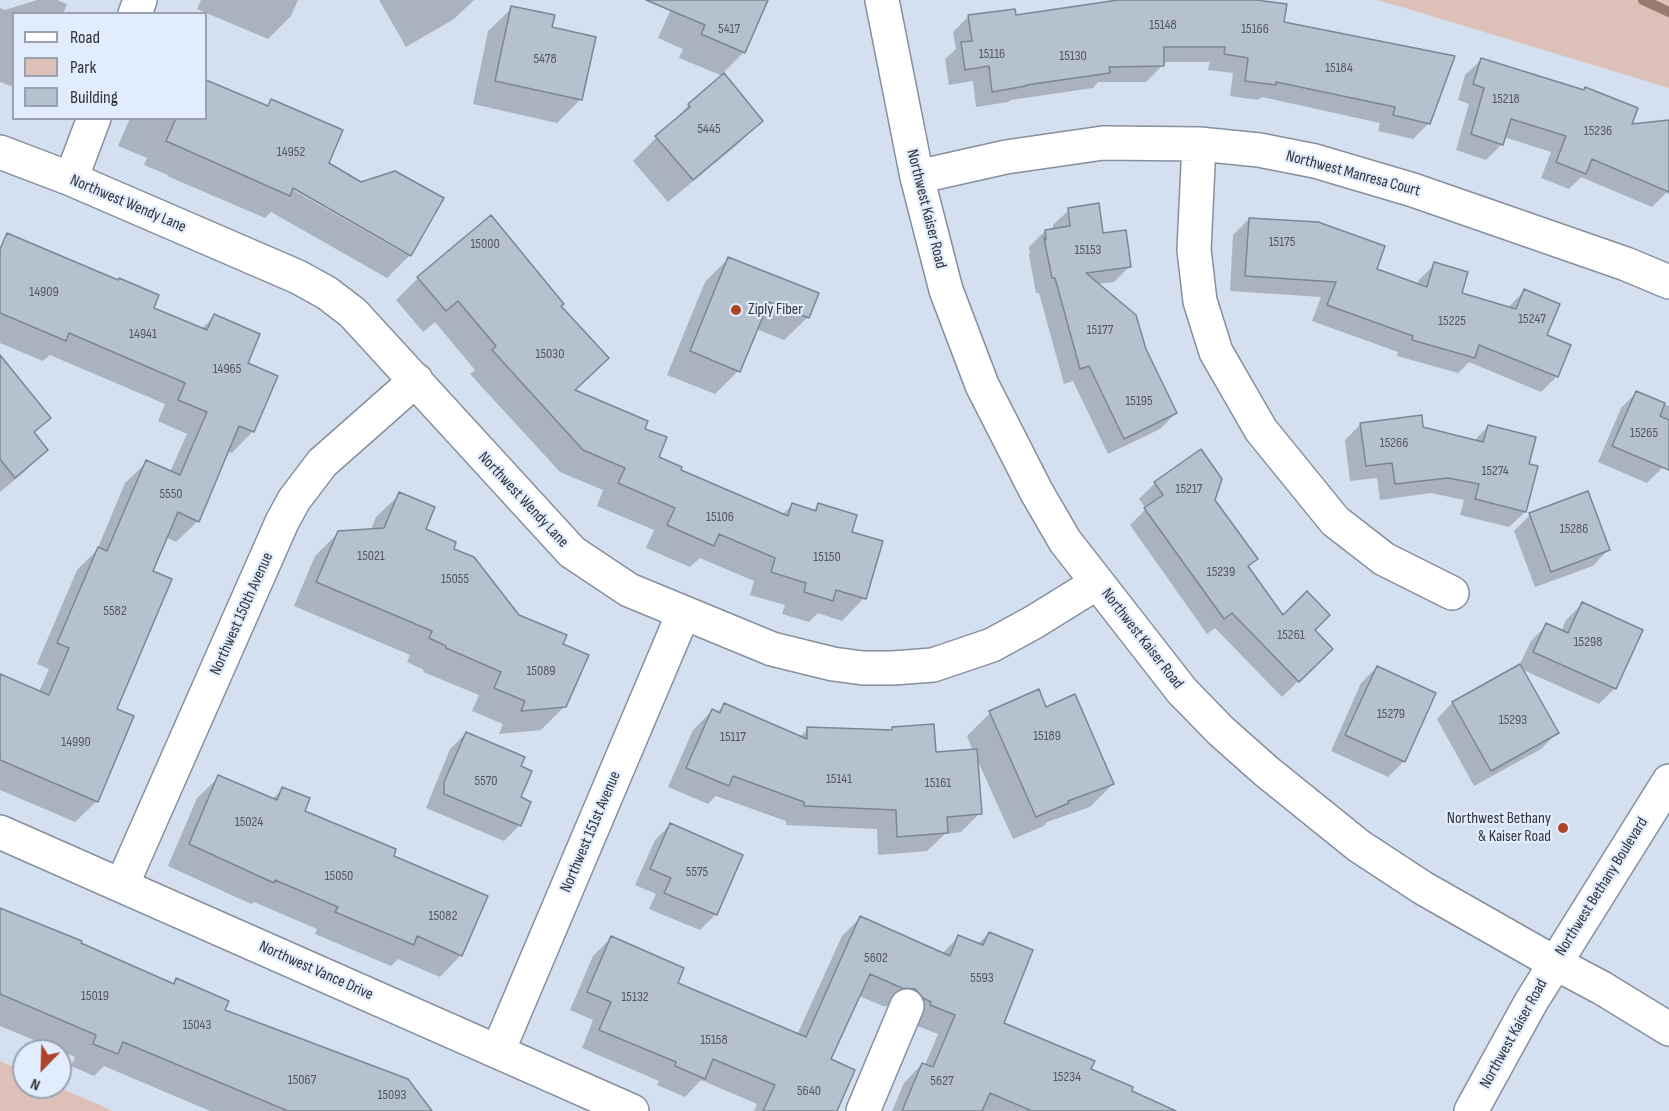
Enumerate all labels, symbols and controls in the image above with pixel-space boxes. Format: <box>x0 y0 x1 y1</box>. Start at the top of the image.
legend <box>12 12 207 120</box>
house number: 15148 <box>1149 17 1177 33</box>
house number: 5417 <box>718 21 740 37</box>
house number: 15166 <box>1241 21 1269 37</box>
text: Road <box>70 27 100 48</box>
house number: 15116 <box>979 46 1005 62</box>
house number: 15130 <box>1059 48 1087 64</box>
house number: 5478 <box>533 51 557 67</box>
text: Park <box>70 57 96 78</box>
house number: 15184 <box>1325 60 1353 76</box>
text: Building <box>70 87 118 108</box>
house number: 15218 <box>1492 91 1520 107</box>
house number: 5445 <box>697 121 721 137</box>
house number: 15236 <box>1584 123 1612 139</box>
house number: 14952 <box>277 144 305 160</box>
street label: Northwest Kaiser Road <box>902 147 950 271</box>
street label: Northwest Manresa Court <box>1284 147 1422 201</box>
street label: Northwest Wendy Lane <box>67 171 189 237</box>
house number: 15175 <box>1269 234 1295 250</box>
house number: 15000 <box>470 236 500 252</box>
house number: 15153 <box>1075 242 1101 258</box>
house number: 14909 <box>29 284 59 300</box>
place label: Ziply Fiber <box>748 300 803 320</box>
marker: Ziply Fiber <box>729 303 743 317</box>
house number: 15247 <box>1518 311 1546 327</box>
house number: 15225 <box>1438 313 1466 329</box>
house number: 15177 <box>1087 322 1113 338</box>
house number: 14941 <box>129 326 157 342</box>
house number: 15030 <box>536 346 564 362</box>
house number: 14965 <box>213 361 241 377</box>
house number: 15195 <box>1125 393 1153 409</box>
house number: 15265 <box>1630 425 1658 441</box>
house number: 15266 <box>1380 435 1408 451</box>
street label: Northwest Wendy Lane <box>474 448 572 552</box>
house number: 15274 <box>1481 463 1509 479</box>
house number: 15217 <box>1176 481 1202 497</box>
house number: 5550 <box>159 486 183 502</box>
house number: 15106 <box>706 509 734 525</box>
house number: 15286 <box>1560 521 1588 537</box>
house number: 15021 <box>357 548 385 564</box>
house number: 15150 <box>813 549 841 565</box>
street label: Northwest 150th Avenue <box>206 550 278 678</box>
house number: 15239 <box>1207 564 1235 580</box>
house number: 15055 <box>441 571 469 587</box>
street label: Northwest Kaiser Road <box>1097 585 1187 693</box>
house number: 5582 <box>103 603 127 619</box>
house number: 15261 <box>1277 627 1305 643</box>
house number: 15298 <box>1574 634 1602 650</box>
house number: 15089 <box>526 663 556 679</box>
house number: 15279 <box>1377 706 1405 722</box>
house number: 15293 <box>1499 712 1527 728</box>
house number: 15189 <box>1033 728 1061 744</box>
house number: 15117 <box>720 729 746 745</box>
house number: 14990 <box>61 734 91 750</box>
street label: Northwest 151st Avenue <box>557 769 625 895</box>
house number: 15141 <box>826 771 852 787</box>
house number: 5570 <box>475 773 497 789</box>
house number: 15161 <box>925 775 951 791</box>
place label: Northwest Bethany & Kaiser Road <box>1447 809 1551 847</box>
house number: 15024 <box>235 814 263 830</box>
street label: Northwest Bethany Boulevard <box>1552 814 1652 960</box>
marker: Northwest Bethany & Kaiser Road <box>1556 821 1570 835</box>
house number: 5575 <box>686 864 708 880</box>
house number: 15050 <box>325 868 353 884</box>
house number: 15082 <box>429 908 457 924</box>
street label: Northwest Vance Drive <box>256 937 376 1005</box>
house number: 5602 <box>864 950 888 966</box>
house number: 5593 <box>970 970 994 986</box>
street label: Northwest Kaiser Road <box>1476 976 1552 1092</box>
house number: 15019 <box>81 988 109 1004</box>
house number: 15132 <box>621 989 649 1005</box>
house number: 15043 <box>183 1017 211 1033</box>
house number: 15158 <box>700 1032 728 1048</box>
north arrow <box>12 1039 72 1099</box>
house number: 15234 <box>1053 1069 1081 1085</box>
house number: 15067 <box>288 1072 316 1088</box>
house number: 5627 <box>930 1073 954 1089</box>
text: N <box>28 1074 43 1095</box>
house number: 5640 <box>797 1083 821 1099</box>
house number: 15093 <box>378 1087 406 1103</box>

